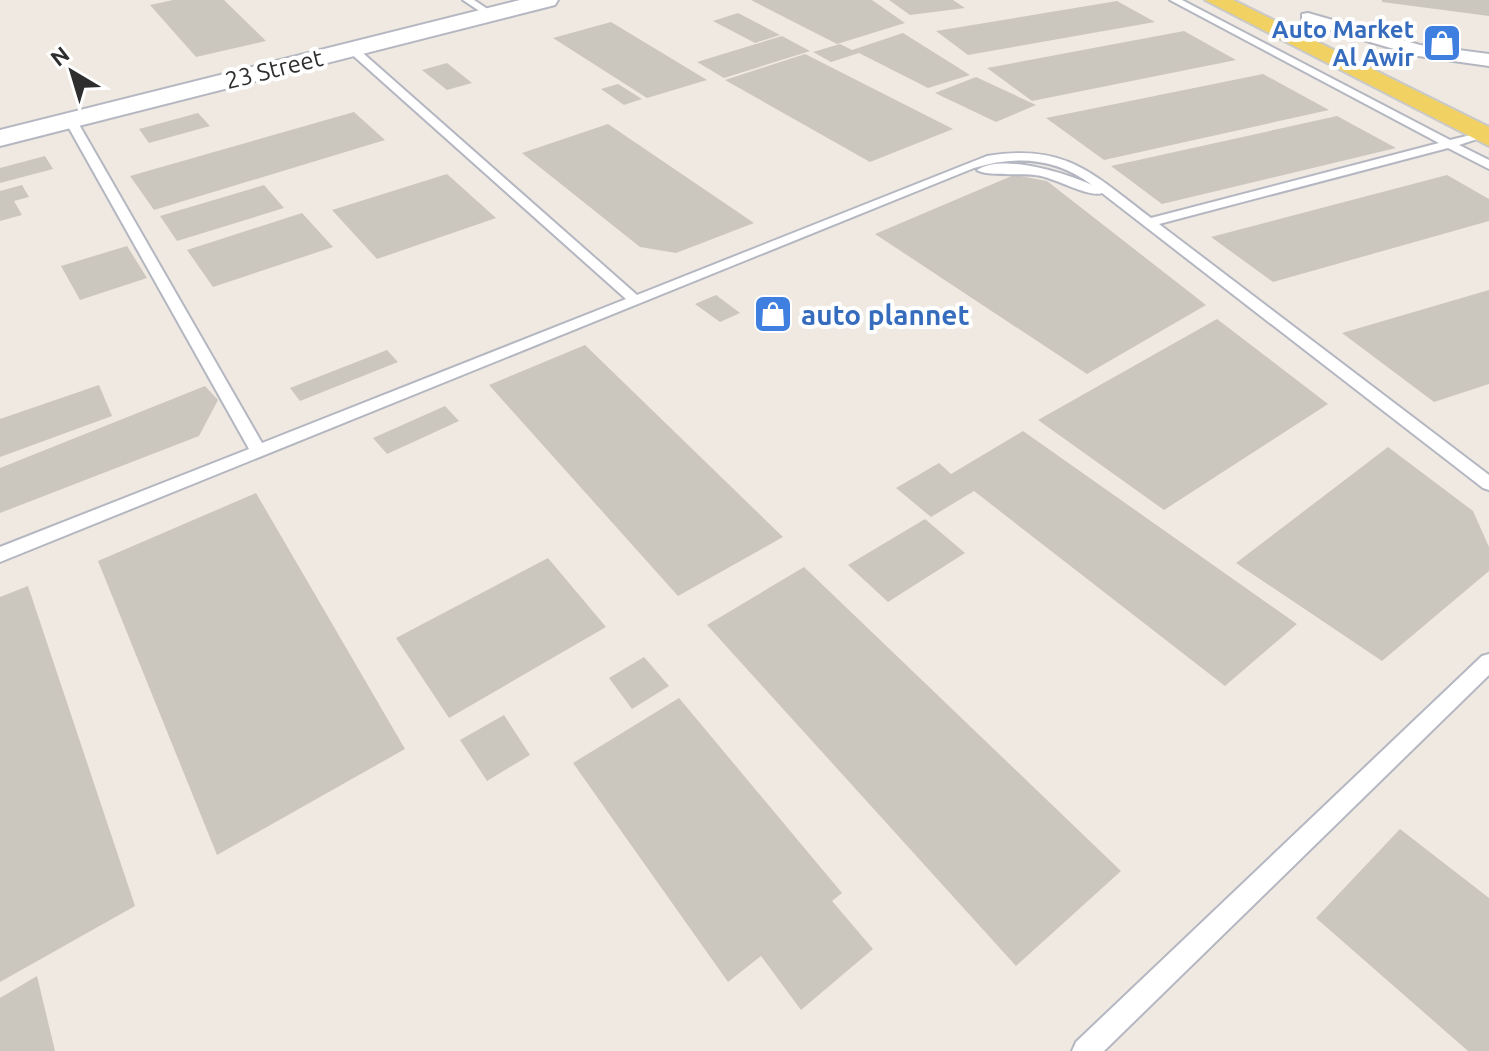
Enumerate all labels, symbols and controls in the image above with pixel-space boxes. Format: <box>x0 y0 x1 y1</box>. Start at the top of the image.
place label: Auto Market Al Awir <box>1272 16 1414 71</box>
shop icon: Auto Market Al Awir <box>1421 22 1463 64</box>
north arrow <box>32 32 112 112</box>
text: N <box>45 41 74 71</box>
street label: 23 Street <box>222 44 326 94</box>
shop icon: auto plannet <box>752 293 794 335</box>
place label: auto plannet <box>801 299 969 330</box>

